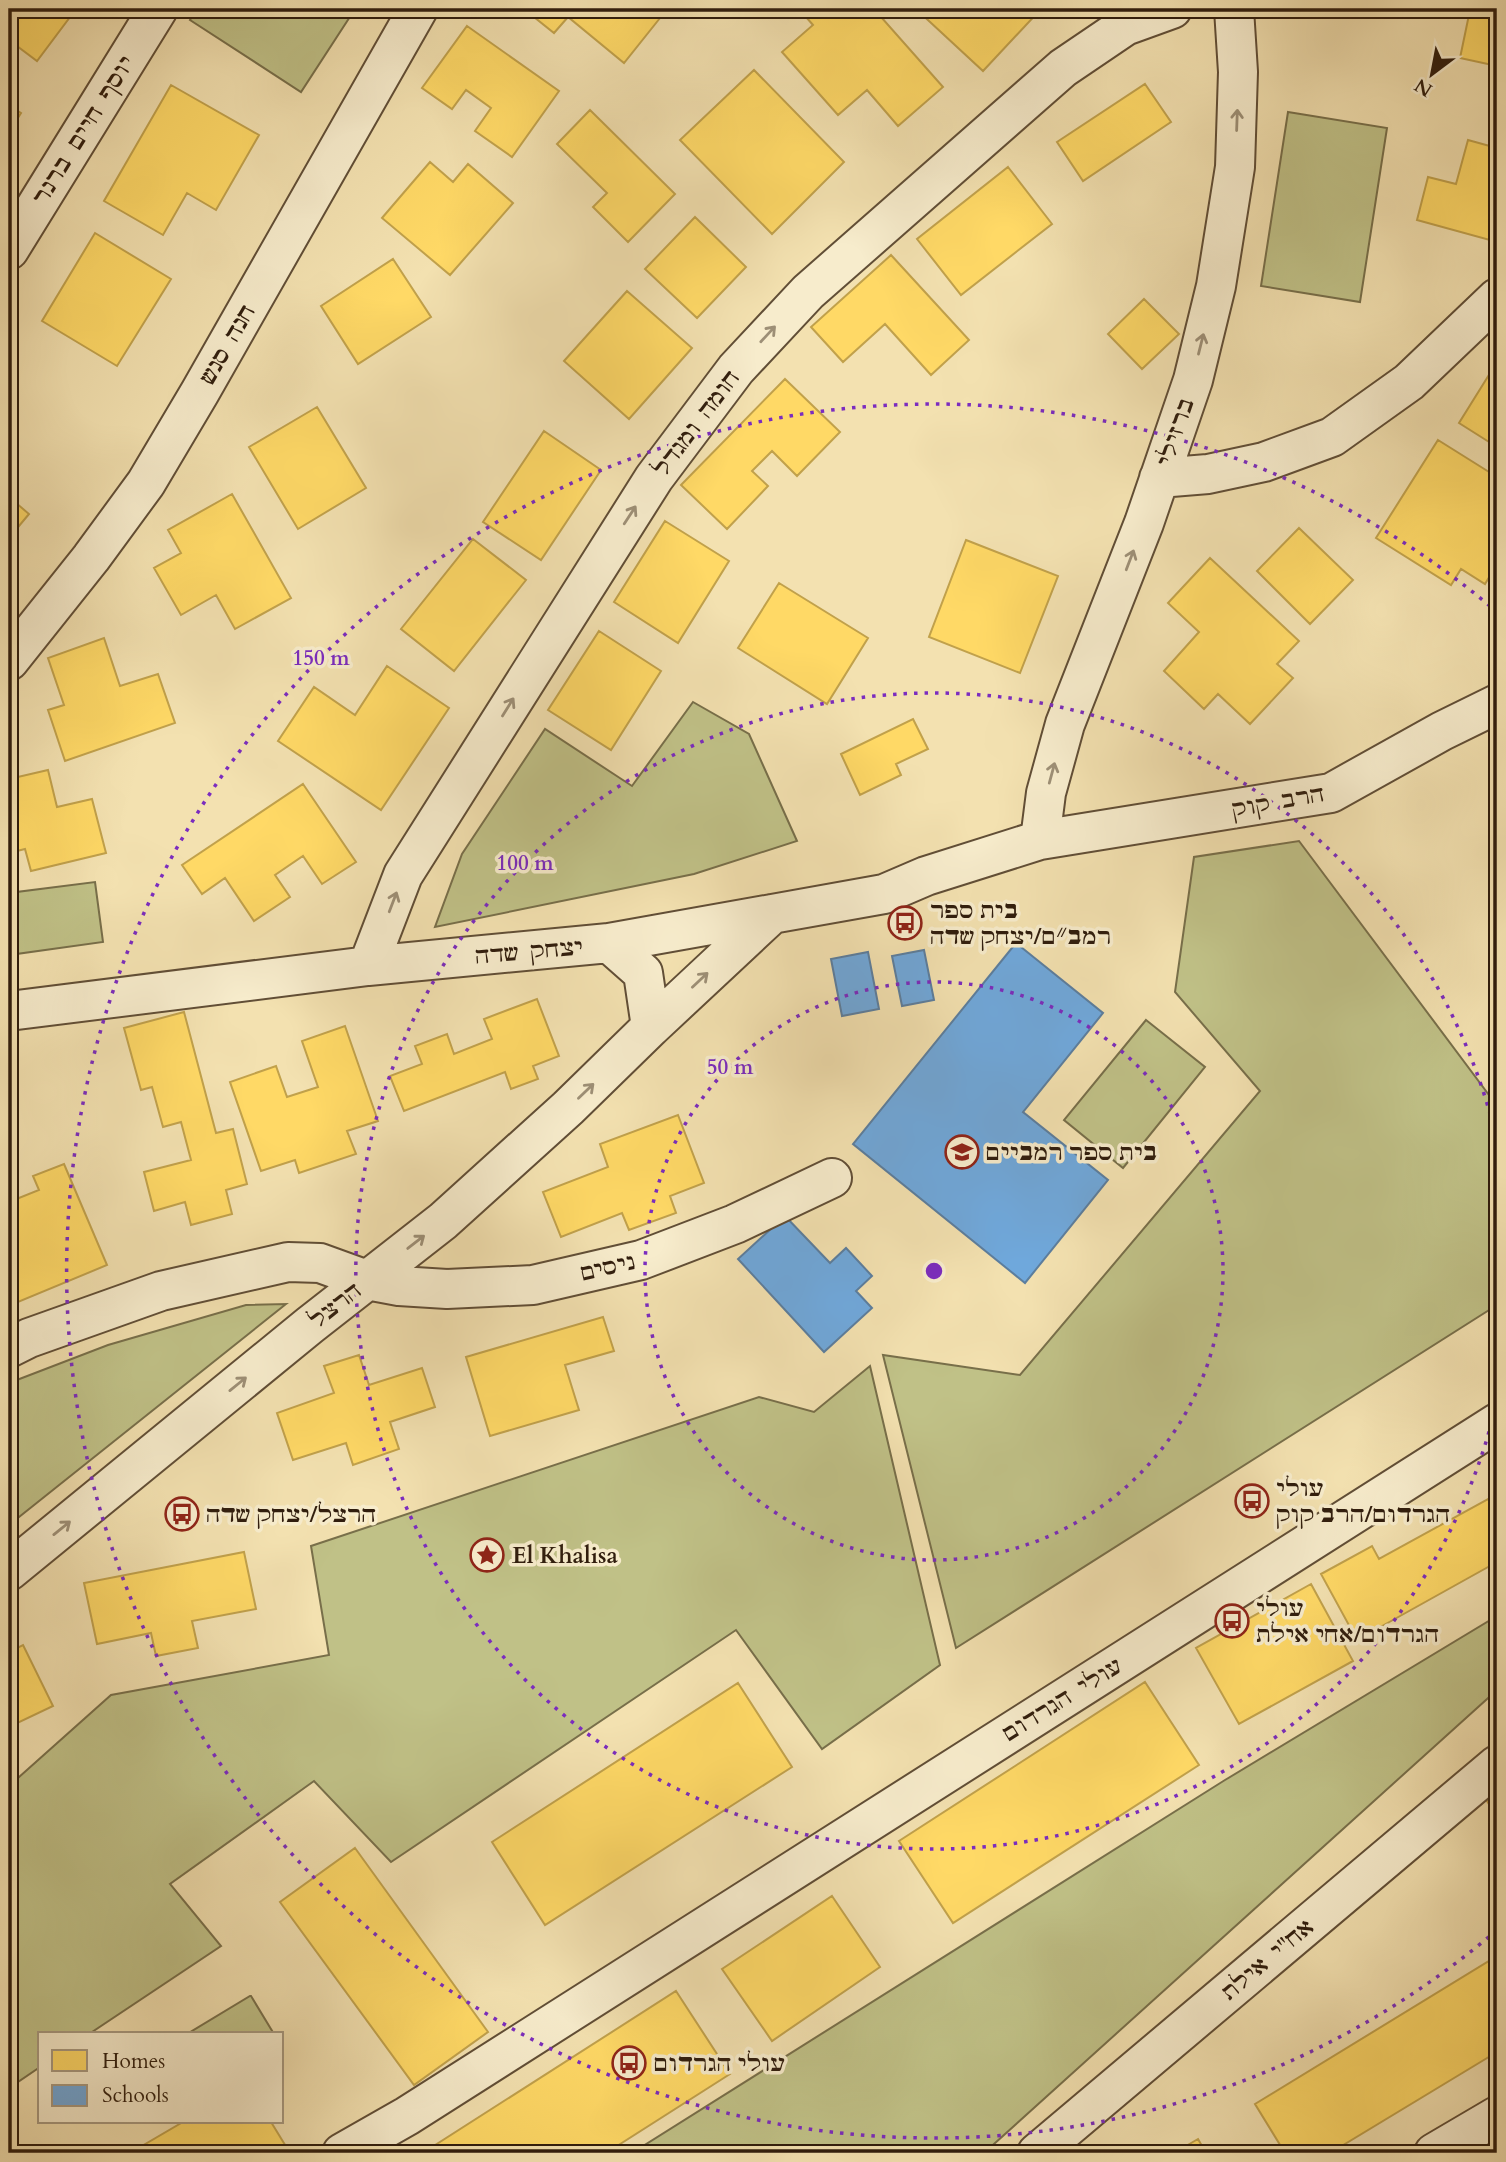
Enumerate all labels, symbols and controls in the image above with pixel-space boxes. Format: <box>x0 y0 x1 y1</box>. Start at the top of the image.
north arrow <box>1398 38 1468 108</box>
street label: יוסף חיים ברנר <box>25 50 142 211</box>
text: N <box>1409 72 1437 103</box>
one-way arrow <box>1230 109 1243 132</box>
street label: חנה סנש <box>192 299 263 390</box>
one-way arrow <box>760 326 777 343</box>
one-way arrow <box>1195 333 1209 356</box>
street label: חומה ומגדל <box>646 363 747 483</box>
street label: ברזילי <box>1149 393 1202 471</box>
one-way arrow <box>623 506 638 525</box>
one-way arrow <box>1125 549 1137 571</box>
text: 150 m <box>292 644 350 673</box>
one-way arrow <box>502 697 516 717</box>
one-way arrow <box>1046 763 1059 785</box>
street label: הרב קוק <box>1229 778 1327 825</box>
text: 100 m <box>496 849 554 878</box>
one-way arrow <box>387 892 400 914</box>
place label: בית ספר רמב״ם/יצחק שדה <box>930 895 1111 952</box>
bus stop icon: בית ספר רמב״ם/יצחק שדה <box>886 904 924 942</box>
street label: יצחק שדה <box>474 931 584 972</box>
one-way arrow <box>691 971 708 988</box>
text: 50 m <box>707 1053 754 1082</box>
one-way arrow <box>577 1083 594 1100</box>
school or university icon: בית ספר רמביים <box>943 1133 981 1171</box>
place label: בית ספר רמביים <box>986 1137 1158 1168</box>
one-way arrow <box>406 1234 424 1250</box>
street label: ניסים <box>576 1246 638 1289</box>
centre of rings <box>922 1259 946 1283</box>
street label: הרצל <box>303 1275 368 1336</box>
one-way arrow <box>228 1376 246 1392</box>
place label: עולי הגרדום/הרב קוק <box>1276 1473 1450 1530</box>
bus stop icon: עולי הגרדום/הרב קוק <box>1233 1482 1271 1520</box>
bus stop icon: הרצל/יצחק שדה <box>163 1495 201 1533</box>
place label: הרצל/יצחק שדה <box>206 1499 376 1530</box>
one-way arrow <box>52 1520 70 1536</box>
place icon: El Khalisa <box>468 1536 506 1574</box>
place label: El Khalisa <box>512 1540 619 1571</box>
place label: עולי הגרדום/אחי אילת <box>1256 1593 1439 1650</box>
bus stop icon: עולי הגרדום/אחי אילת <box>1213 1602 1251 1640</box>
street label: עולי הגרדום <box>997 1650 1128 1749</box>
street label: אח"י אילת <box>1214 1911 1320 2007</box>
legend <box>38 2032 284 2124</box>
bus stop icon: עולי הגרדום <box>610 2044 648 2082</box>
text: Homes <box>102 2047 165 2076</box>
place label: עולי הגרדום <box>654 2048 785 2079</box>
text: Schools <box>102 2081 169 2110</box>

